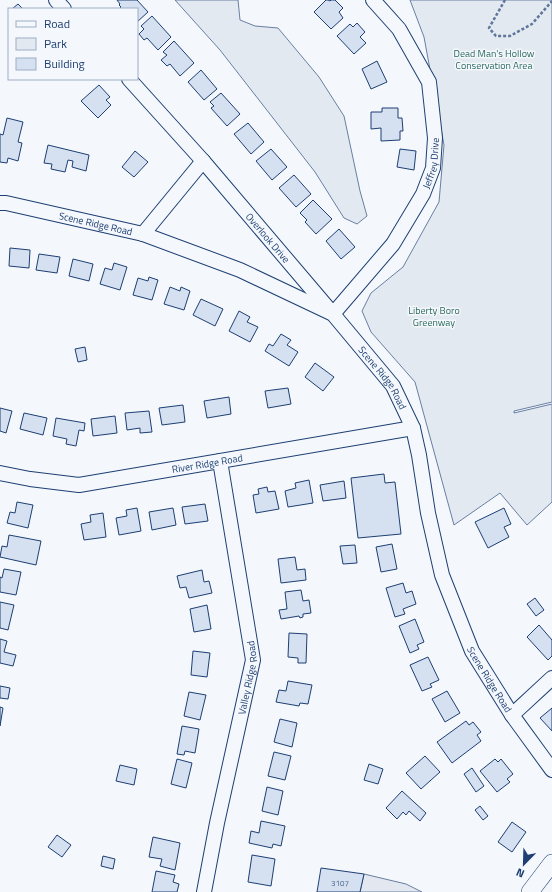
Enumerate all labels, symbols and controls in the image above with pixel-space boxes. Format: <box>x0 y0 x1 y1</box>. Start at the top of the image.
legend <box>8 8 138 80</box>
text: Road <box>44 14 70 33</box>
text: Park <box>44 34 67 53</box>
park label: Dead Man's Hollow Conservation Area <box>454 46 535 73</box>
text: Building <box>44 54 85 73</box>
street label: Jeffrey Drive <box>418 137 443 191</box>
street label: Scene Ridge Road <box>57 208 134 239</box>
street label: Overlook Drive <box>242 209 294 266</box>
park label: Liberty Boro Greenway <box>408 303 460 330</box>
street label: Scene Ridge Road <box>355 343 411 412</box>
street label: River Ridge Road <box>171 450 244 477</box>
street label: Valley Ridge Road <box>234 640 261 716</box>
street label: Scene Ridge Road <box>463 644 516 715</box>
north arrow <box>504 844 544 884</box>
text: N <box>513 864 527 882</box>
house number: 3107 <box>331 877 349 889</box>

